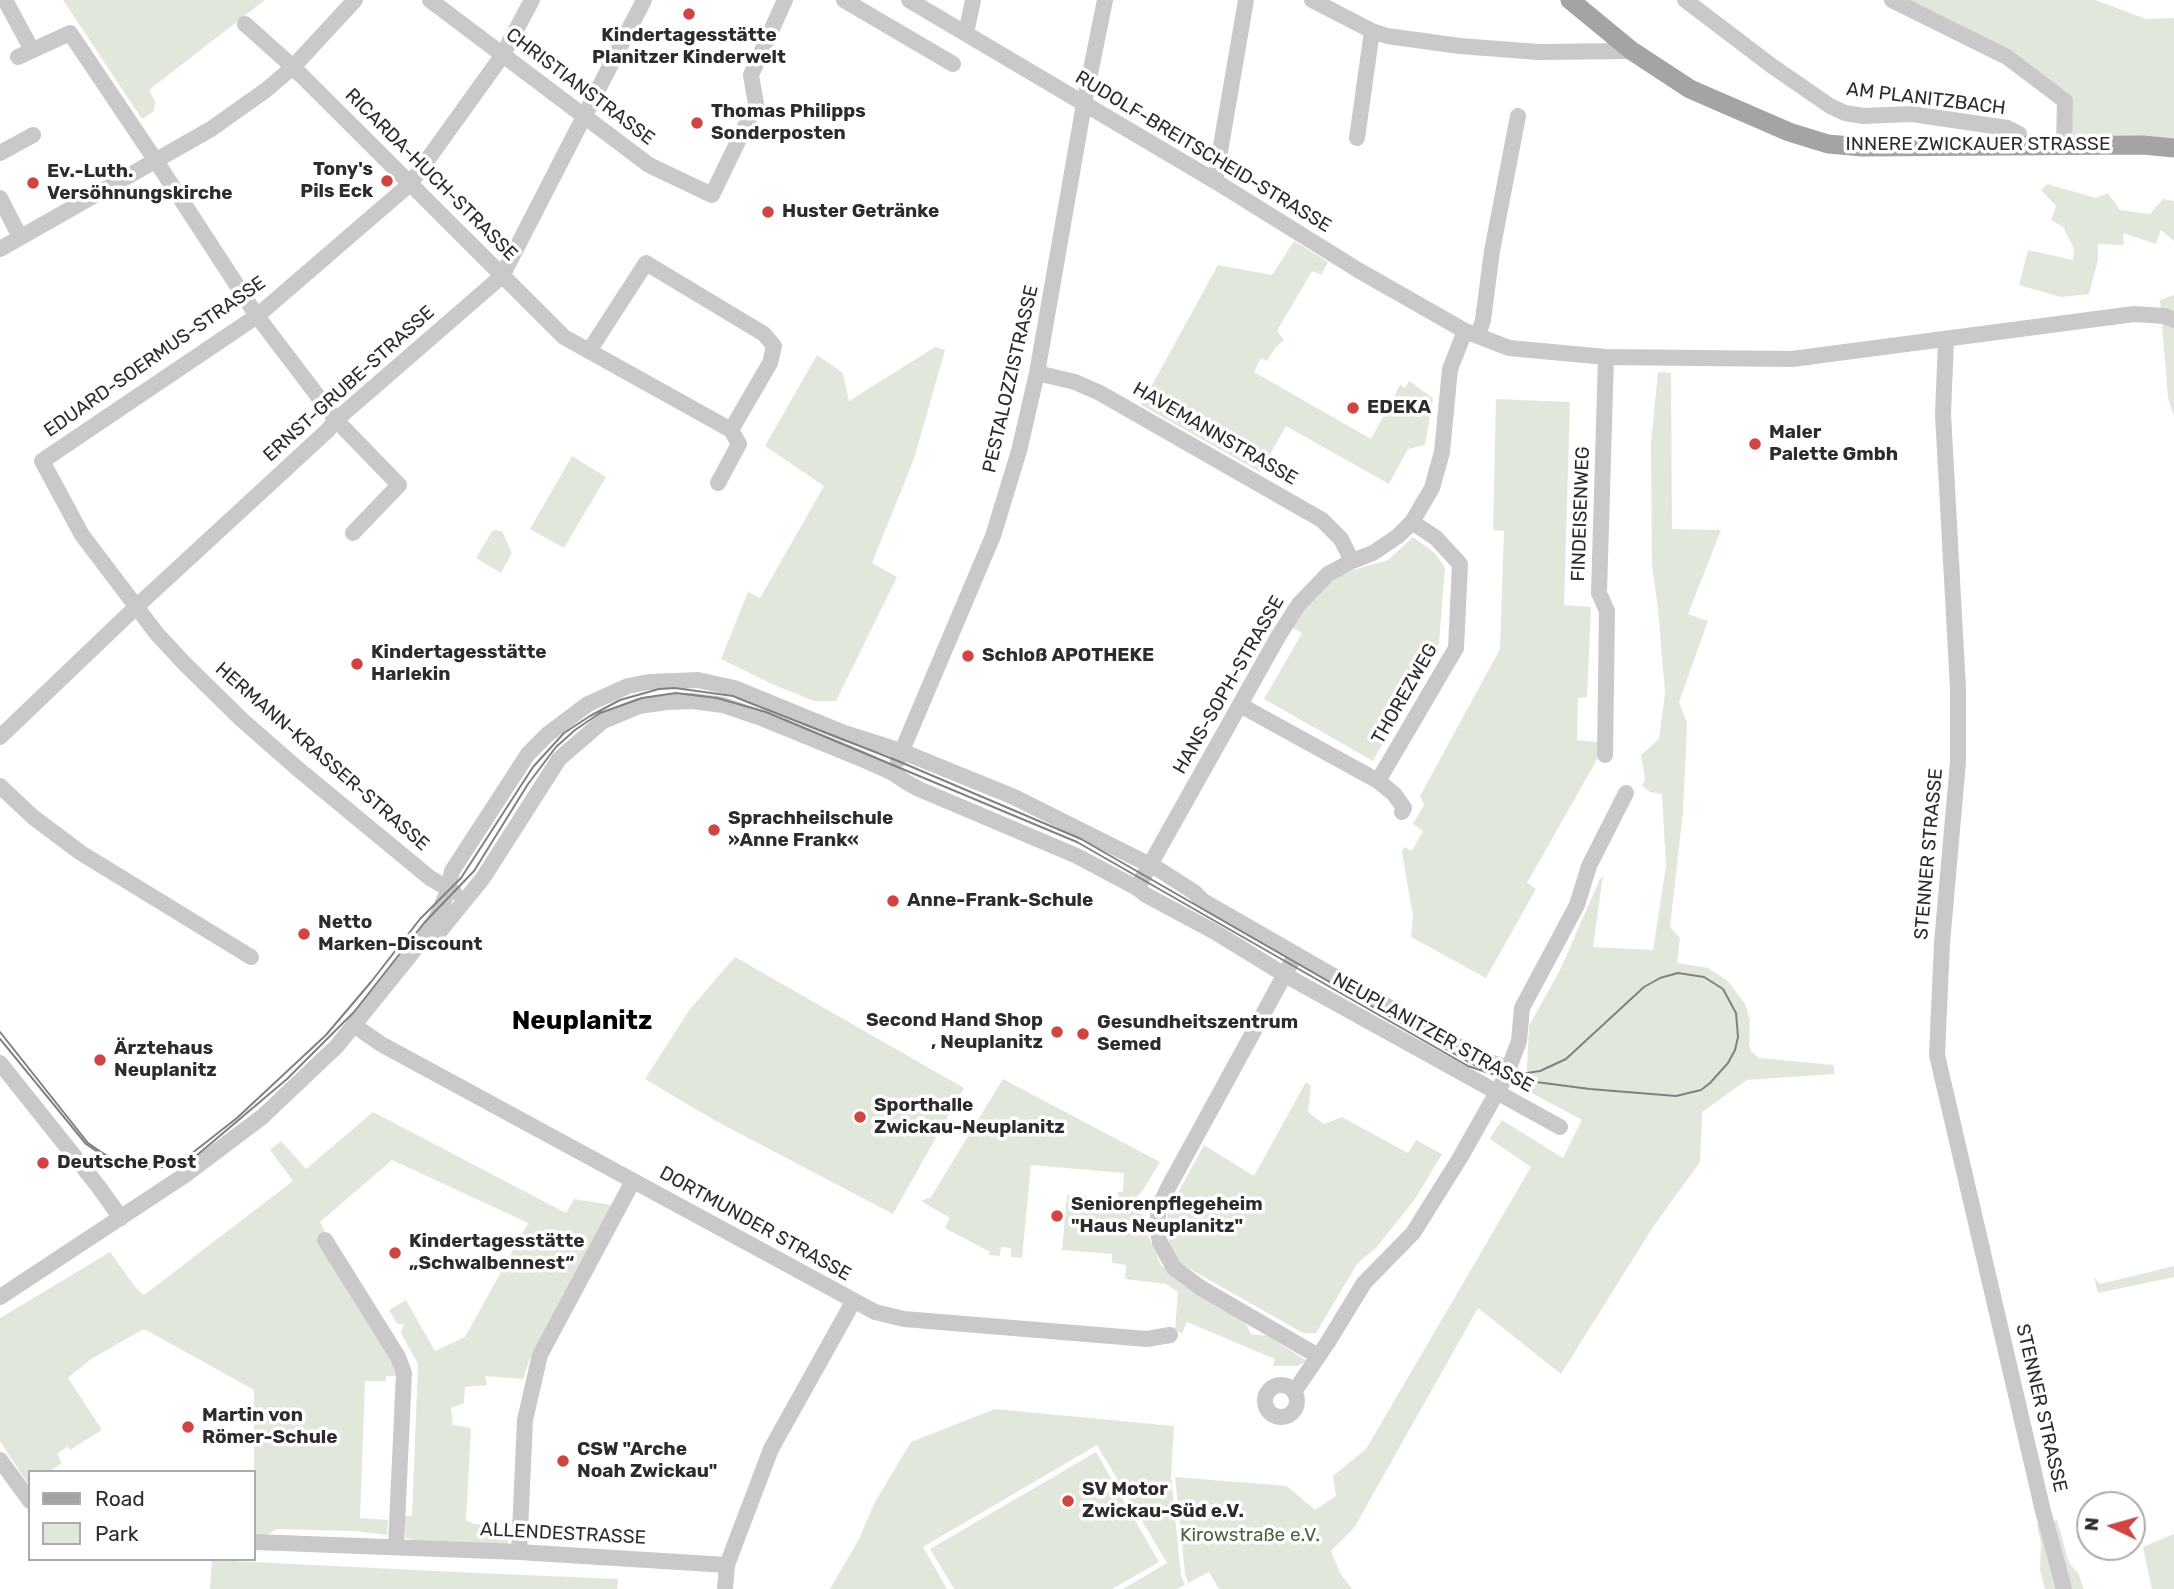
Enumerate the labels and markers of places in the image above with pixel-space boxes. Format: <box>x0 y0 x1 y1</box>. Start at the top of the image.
marker: Kindertagesstätte Planitzer Kinderwelt <box>681 6 697 22</box>
place label: Kindertagesstätte Planitzer Kinderwelt <box>592 25 786 69</box>
place label: Thomas Philipps Sonderposten <box>711 101 866 145</box>
marker: Thomas Philipps Sonderposten <box>689 115 705 131</box>
place label: Tony's Pils Eck <box>300 159 373 203</box>
place label: Ev.-Luth. Versöhnungskirche <box>47 161 233 205</box>
marker: Tony's Pils Eck <box>379 173 395 189</box>
marker: Ev.-Luth. Versöhnungskirche <box>25 175 41 191</box>
place label: Huster Getränke <box>782 201 939 223</box>
marker: Huster Getränke <box>760 204 776 220</box>
place label: EDEKA <box>1367 397 1431 419</box>
marker: EDEKA <box>1345 400 1361 416</box>
place label: Maler Palette Gmbh <box>1769 422 1898 466</box>
marker: Maler Palette Gmbh <box>1747 436 1763 452</box>
place label: Kindertagesstätte Harlekin <box>371 642 547 686</box>
place label: Schloß APOTHEKE <box>982 645 1154 667</box>
marker: Schloß APOTHEKE <box>960 648 976 664</box>
marker: Kindertagesstätte Harlekin <box>349 656 365 672</box>
place label: Sprachheilschule »Anne Frank« <box>728 808 893 852</box>
marker: Sprachheilschule »Anne Frank« <box>706 822 722 838</box>
place label: Anne-Frank-Schule <box>907 890 1093 912</box>
marker: Anne-Frank-Schule <box>885 893 901 909</box>
place label: Netto Marken-Discount <box>318 912 482 956</box>
marker: Netto Marken-Discount <box>296 926 312 942</box>
place label: Second Hand Shop , Neuplanitz <box>866 1010 1043 1054</box>
place label: Gesundheitszentrum Semed <box>1097 1012 1298 1056</box>
marker: Second Hand Shop , Neuplanitz <box>1049 1024 1065 1040</box>
marker: Gesundheitszentrum Semed <box>1075 1026 1091 1042</box>
place label: Ärztehaus Neuplanitz <box>114 1038 217 1082</box>
marker: Ärztehaus Neuplanitz <box>92 1052 108 1068</box>
place label: Sporthalle Zwickau-Neuplanitz <box>874 1095 1065 1139</box>
marker: Sporthalle Zwickau-Neuplanitz <box>852 1109 868 1125</box>
place label: Deutsche Post <box>57 1152 196 1174</box>
marker: Deutsche Post <box>35 1155 51 1171</box>
place label: Seniorenpflegeheim "Haus Neuplanitz" <box>1071 1194 1263 1238</box>
marker: Seniorenpflegeheim "Haus Neuplanitz" <box>1049 1208 1065 1224</box>
place label: Kindertagesstätte „Schwalbennest“ <box>409 1231 585 1275</box>
marker: Kindertagesstätte „Schwalbennest“ <box>387 1245 403 1261</box>
place label: Martin von Römer-Schule <box>202 1405 338 1449</box>
marker: Martin von Römer-Schule <box>180 1419 196 1435</box>
place label: CSW "Arche Noah Zwickau" <box>577 1439 717 1483</box>
marker: CSW "Arche Noah Zwickau" <box>555 1453 571 1469</box>
place label: SV Motor Zwickau-Süd e.V. <box>1082 1479 1244 1523</box>
marker: SV Motor Zwickau-Süd e.V. <box>1060 1493 1076 1509</box>

